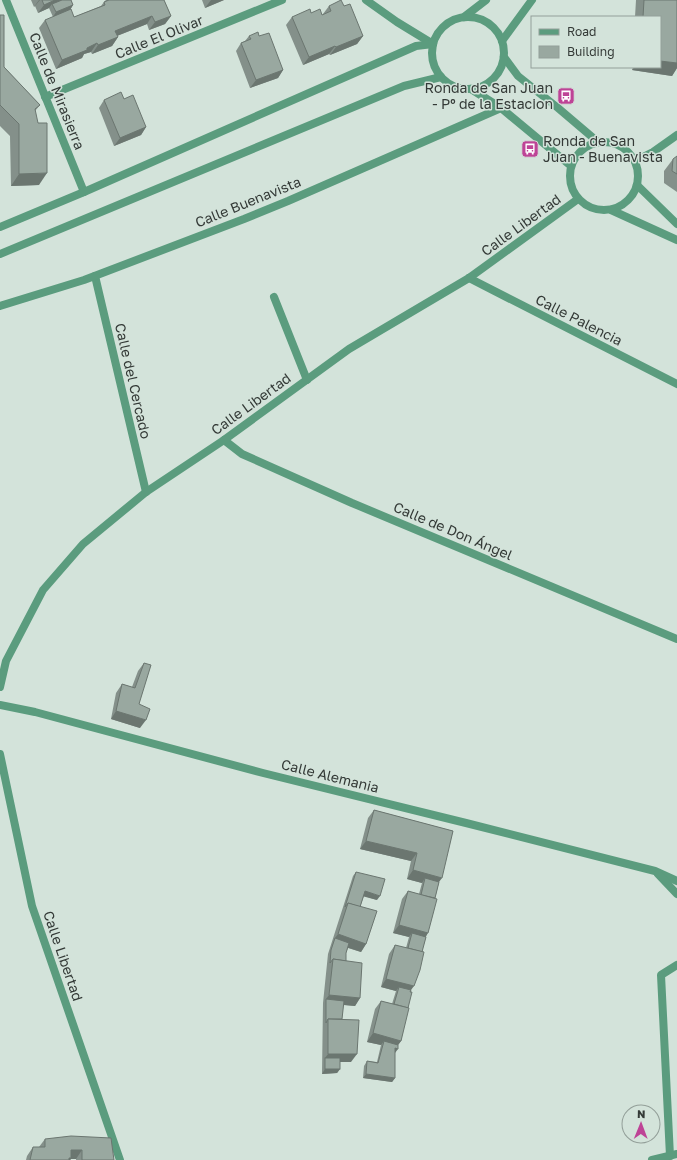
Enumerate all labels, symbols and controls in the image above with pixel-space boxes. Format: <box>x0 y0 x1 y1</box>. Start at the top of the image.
street label: Calle El Olivar <box>112 11 206 62</box>
legend <box>531 16 661 68</box>
text: Road <box>567 24 596 39</box>
street label: Calle de Mirasierra <box>26 30 89 152</box>
text: Building <box>567 44 615 59</box>
place label: Ronda de San Juan - Pº de la Estacion <box>425 79 553 112</box>
bus stop icon: Ronda de San Juan - Pº de la Estacion <box>556 86 576 106</box>
place label: Ronda de San Juan - Buenavista <box>543 132 663 165</box>
bus stop icon: Ronda de San Juan - Buenavista <box>520 139 540 159</box>
street label: Calle Buenavista <box>192 173 303 231</box>
street label: Calle Libertad <box>478 190 564 259</box>
street label: Calle Palencia <box>533 290 625 349</box>
street label: Calle del Cercado <box>112 321 155 440</box>
street label: Calle Libertad <box>208 369 294 438</box>
street label: Calle de Don Ángel <box>391 498 515 563</box>
street label: Calle Alemania <box>280 755 381 796</box>
street label: Calle Libertad <box>40 909 87 1003</box>
north arrow <box>621 1104 661 1144</box>
text: N <box>637 1107 645 1120</box>

